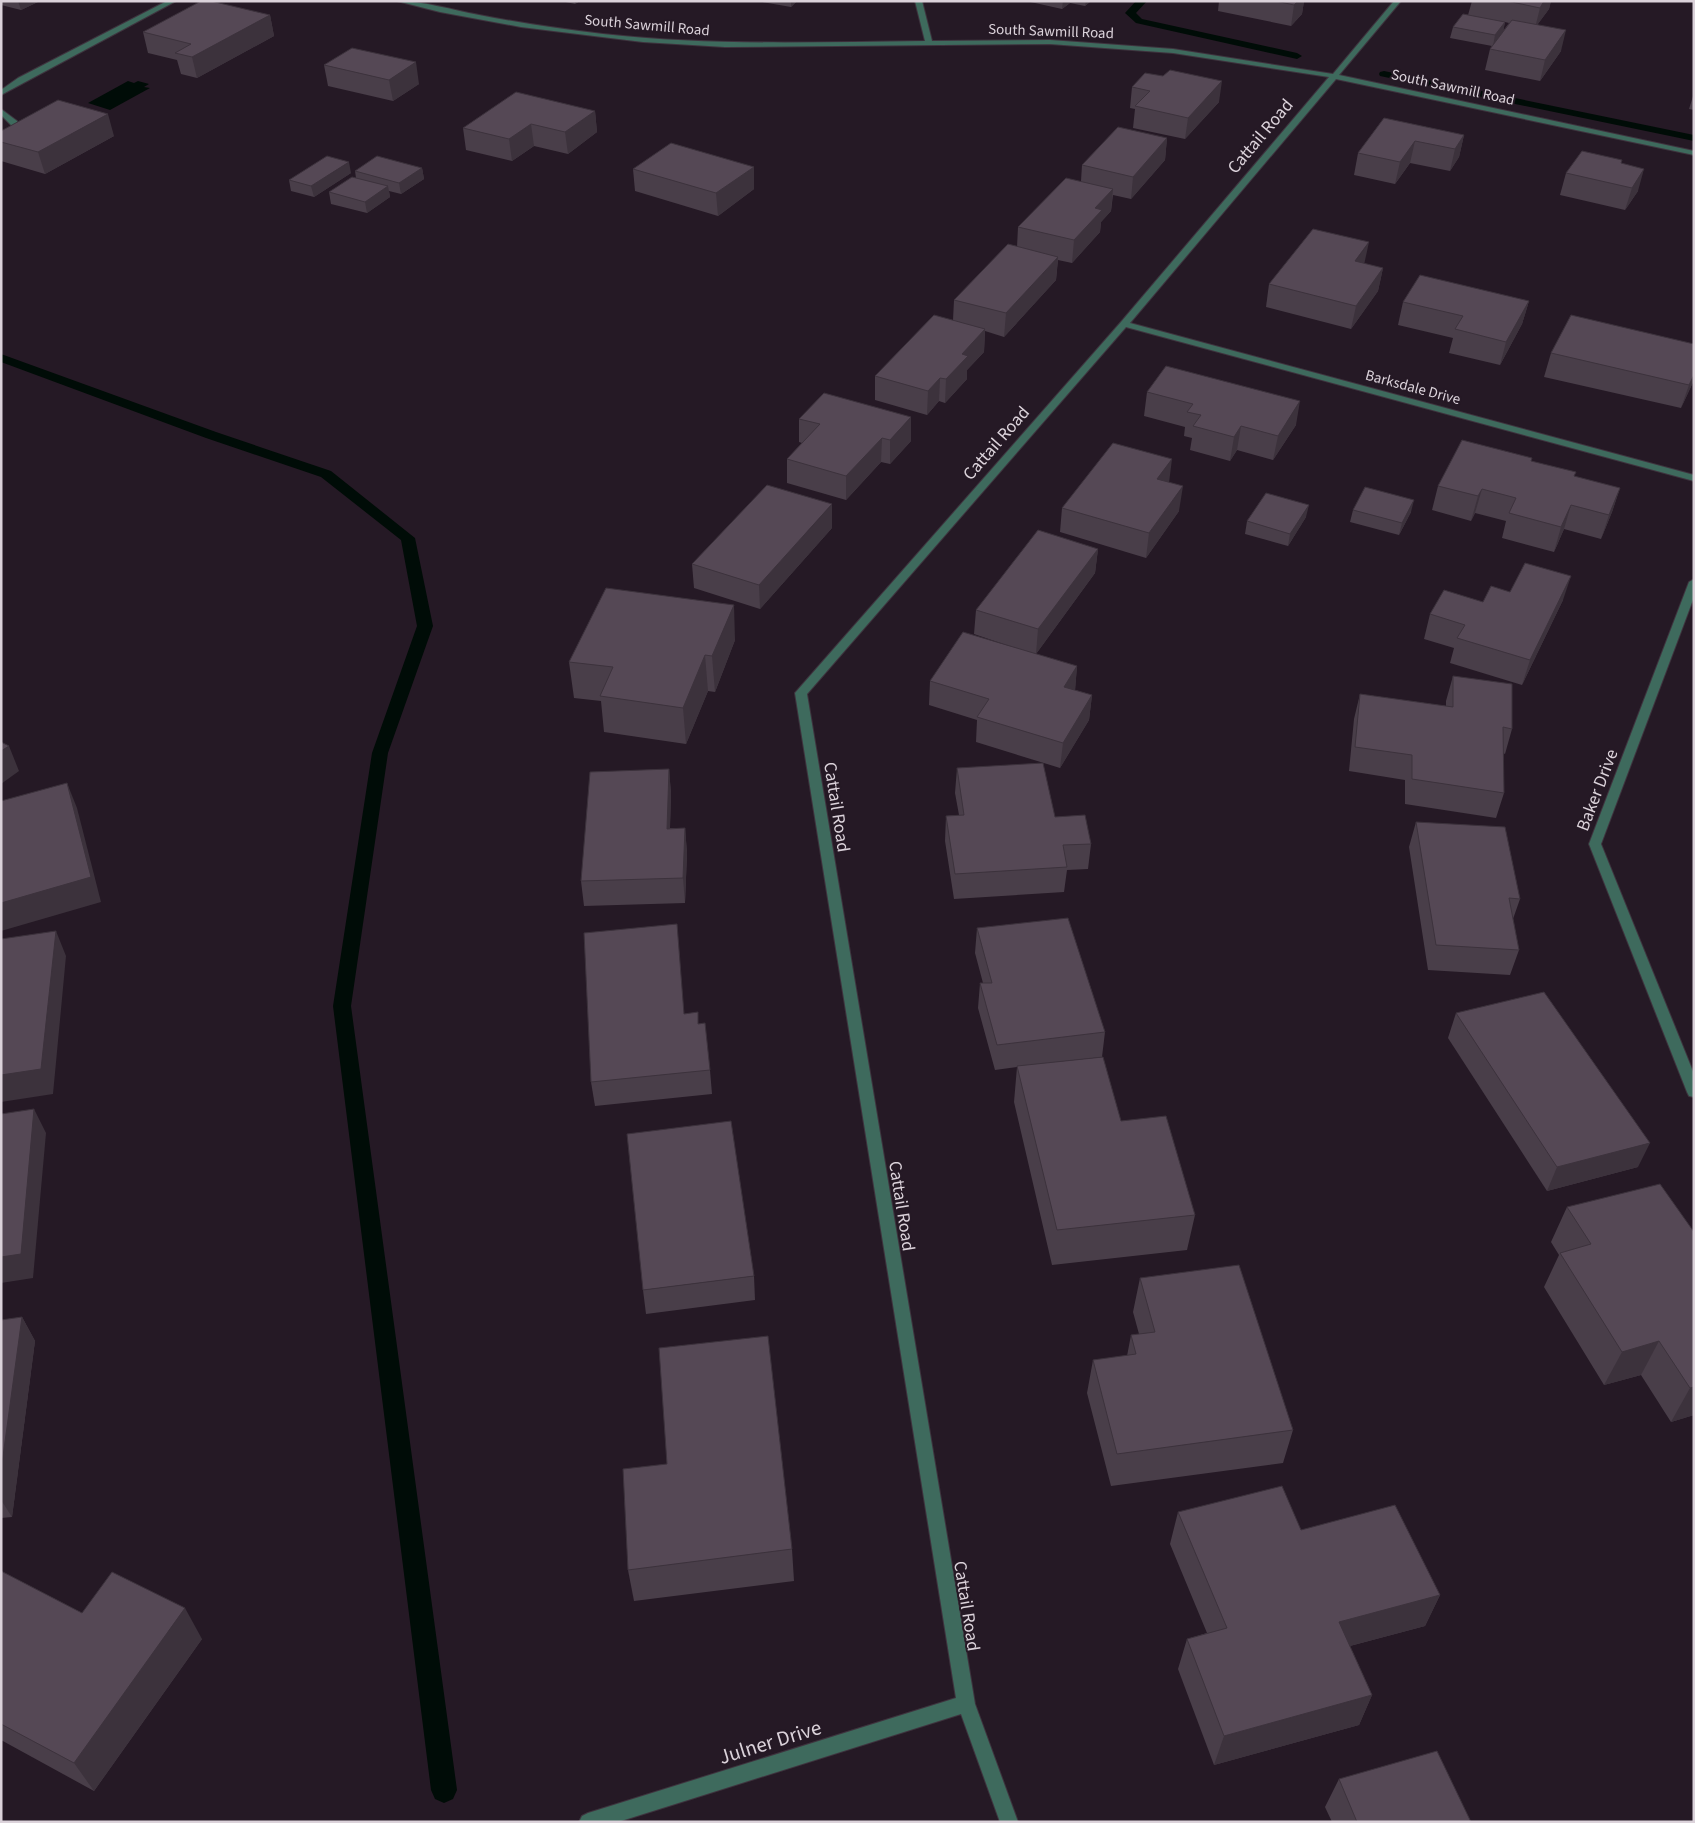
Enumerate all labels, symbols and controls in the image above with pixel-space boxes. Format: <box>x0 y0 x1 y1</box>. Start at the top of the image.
street label: South Sawmill Road <box>583 10 711 41</box>
street label: South Sawmill Road <box>988 19 1114 44</box>
street label: South Sawmill Road <box>1389 64 1517 111</box>
street label: Cattail Road <box>1222 93 1299 179</box>
street label: Barksdale Drive <box>1363 365 1463 410</box>
street label: Cattail Road <box>957 401 1036 486</box>
street label: Baker Drive <box>1570 745 1625 835</box>
street label: Cattail Road <box>817 760 856 854</box>
street label: Cattail Road <box>882 1159 921 1253</box>
street label: Cattail Road <box>947 1559 986 1653</box>
street label: Julner Drive <box>715 1712 825 1772</box>

